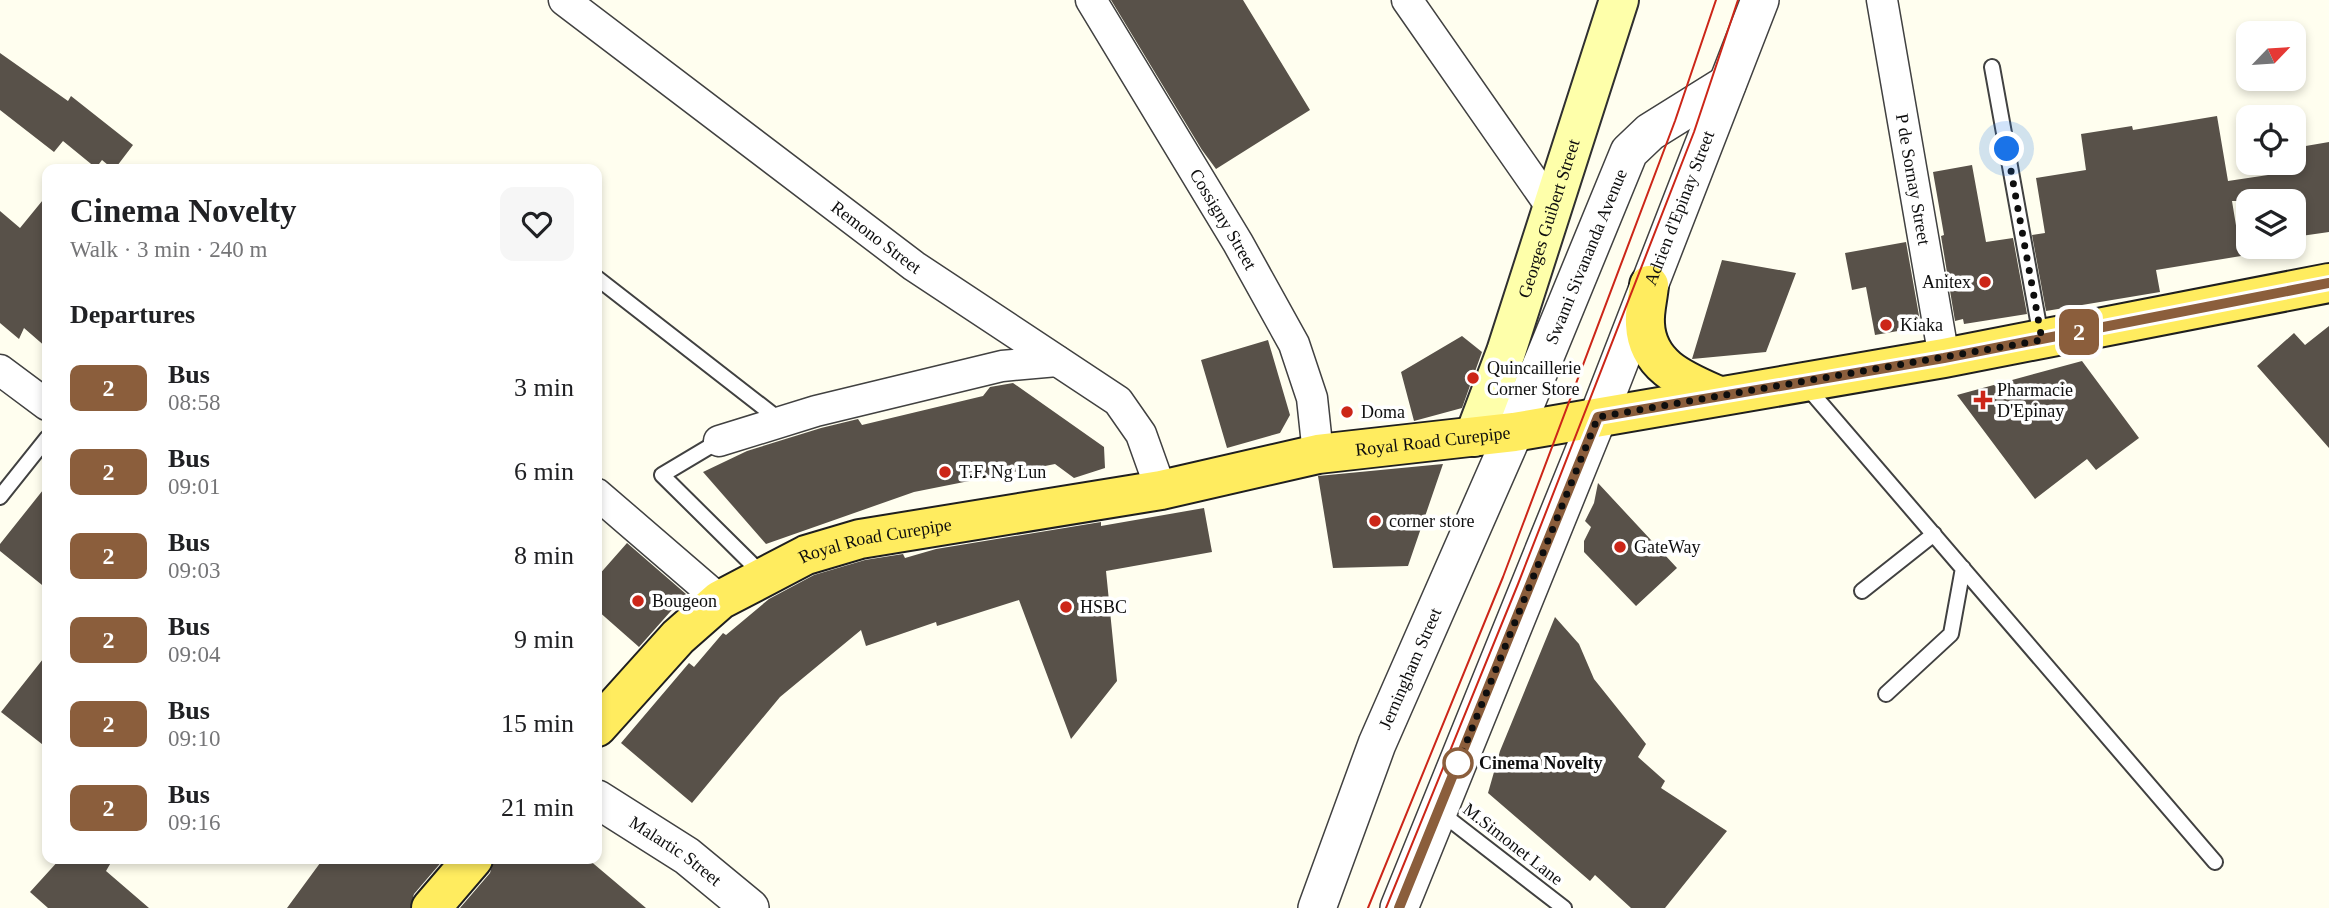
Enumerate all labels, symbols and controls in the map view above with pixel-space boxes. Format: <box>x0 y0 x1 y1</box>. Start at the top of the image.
north arrow <box>2236 21 2306 91</box>
map controls <box>2236 21 2306 259</box>
button: locate <box>2236 105 2306 175</box>
street label: P de Sornay Street <box>1892 112 1934 247</box>
street label: Adrien d'Epinay Street <box>1640 128 1718 288</box>
your location <box>1989 131 2024 166</box>
street label: Georges Guibert Street <box>1514 137 1584 301</box>
street label: Cossigny Street <box>1186 165 1261 273</box>
street label: Swami Sivananda Avenue <box>1541 166 1631 347</box>
button: heart <box>500 187 574 261</box>
button: layers <box>2236 189 2306 259</box>
text: Cinema Novelty <box>70 193 296 229</box>
street label: Remono Street <box>827 197 925 278</box>
text: Walk · 3 min · 240 m <box>70 237 267 262</box>
place label: Anitex <box>1922 272 1971 292</box>
marker: Anitex <box>1977 274 1993 290</box>
text: Departures <box>70 300 195 329</box>
line badge: 2 <box>2056 309 2102 355</box>
place label: Kiaka <box>1900 315 1943 335</box>
marker: Kiaka <box>1878 317 1894 333</box>
text: 2 <box>2073 319 2085 345</box>
place label: Quincaillerie Corner Store <box>1487 358 1581 399</box>
text: Bus <box>168 360 210 389</box>
marker: Quincaillerie Corner Store <box>1465 370 1481 386</box>
text: 3 min <box>514 373 574 402</box>
text: 2 <box>103 375 115 401</box>
place label: Pharmacie D'Epinay <box>1997 380 2073 421</box>
text: 08:58 <box>168 390 220 415</box>
marker: Pharmacie D'Epinay <box>1975 392 1991 408</box>
place label: Doma <box>1361 402 1405 422</box>
marker: Doma <box>1339 404 1355 420</box>
street label: Royal Road Curepipe <box>1354 422 1511 460</box>
text: Bus <box>168 444 210 473</box>
text: 6 min <box>514 457 574 486</box>
text: 2 <box>103 459 115 485</box>
place label: T.F. Ng Lun <box>959 462 1046 482</box>
marker: T.F. Ng Lun <box>937 464 953 480</box>
text: 09:01 <box>168 474 220 499</box>
place label: corner store <box>1389 511 1474 531</box>
marker: corner store <box>1367 513 1383 529</box>
street label: Royal Road Curepipe <box>795 514 953 567</box>
text: Bus <box>168 528 210 557</box>
place label: GateWay <box>1634 537 1701 557</box>
marker: GateWay <box>1612 539 1628 555</box>
text: 8 min <box>514 541 574 570</box>
text: 2 <box>103 543 115 569</box>
text: 09:03 <box>168 558 220 583</box>
place label: Bougeon <box>652 591 717 611</box>
marker: Bougeon <box>630 593 646 609</box>
place label: HSBC <box>1080 597 1127 617</box>
marker: HSBC <box>1058 599 1074 615</box>
street label: Jerningham Street <box>1375 605 1446 732</box>
text: Bus <box>168 612 210 641</box>
text: 9 min <box>514 625 574 654</box>
text: 2 <box>103 627 115 653</box>
text: 09:04 <box>168 642 220 667</box>
text: Bus <box>168 696 210 725</box>
text: 15 min <box>501 709 574 738</box>
text: 2 <box>103 711 115 737</box>
text: 09:10 <box>168 726 220 751</box>
marker: Cinema Novelty <box>1443 748 1473 778</box>
place label: Cinema Novelty <box>1479 753 1602 773</box>
text: Bus <box>168 780 210 809</box>
text: 21 min <box>501 793 574 822</box>
text: 2 <box>103 795 115 821</box>
street label: M.Simonet Lane <box>1459 799 1567 889</box>
text: 09:16 <box>168 810 220 835</box>
street label: Malartic Street <box>626 812 725 890</box>

